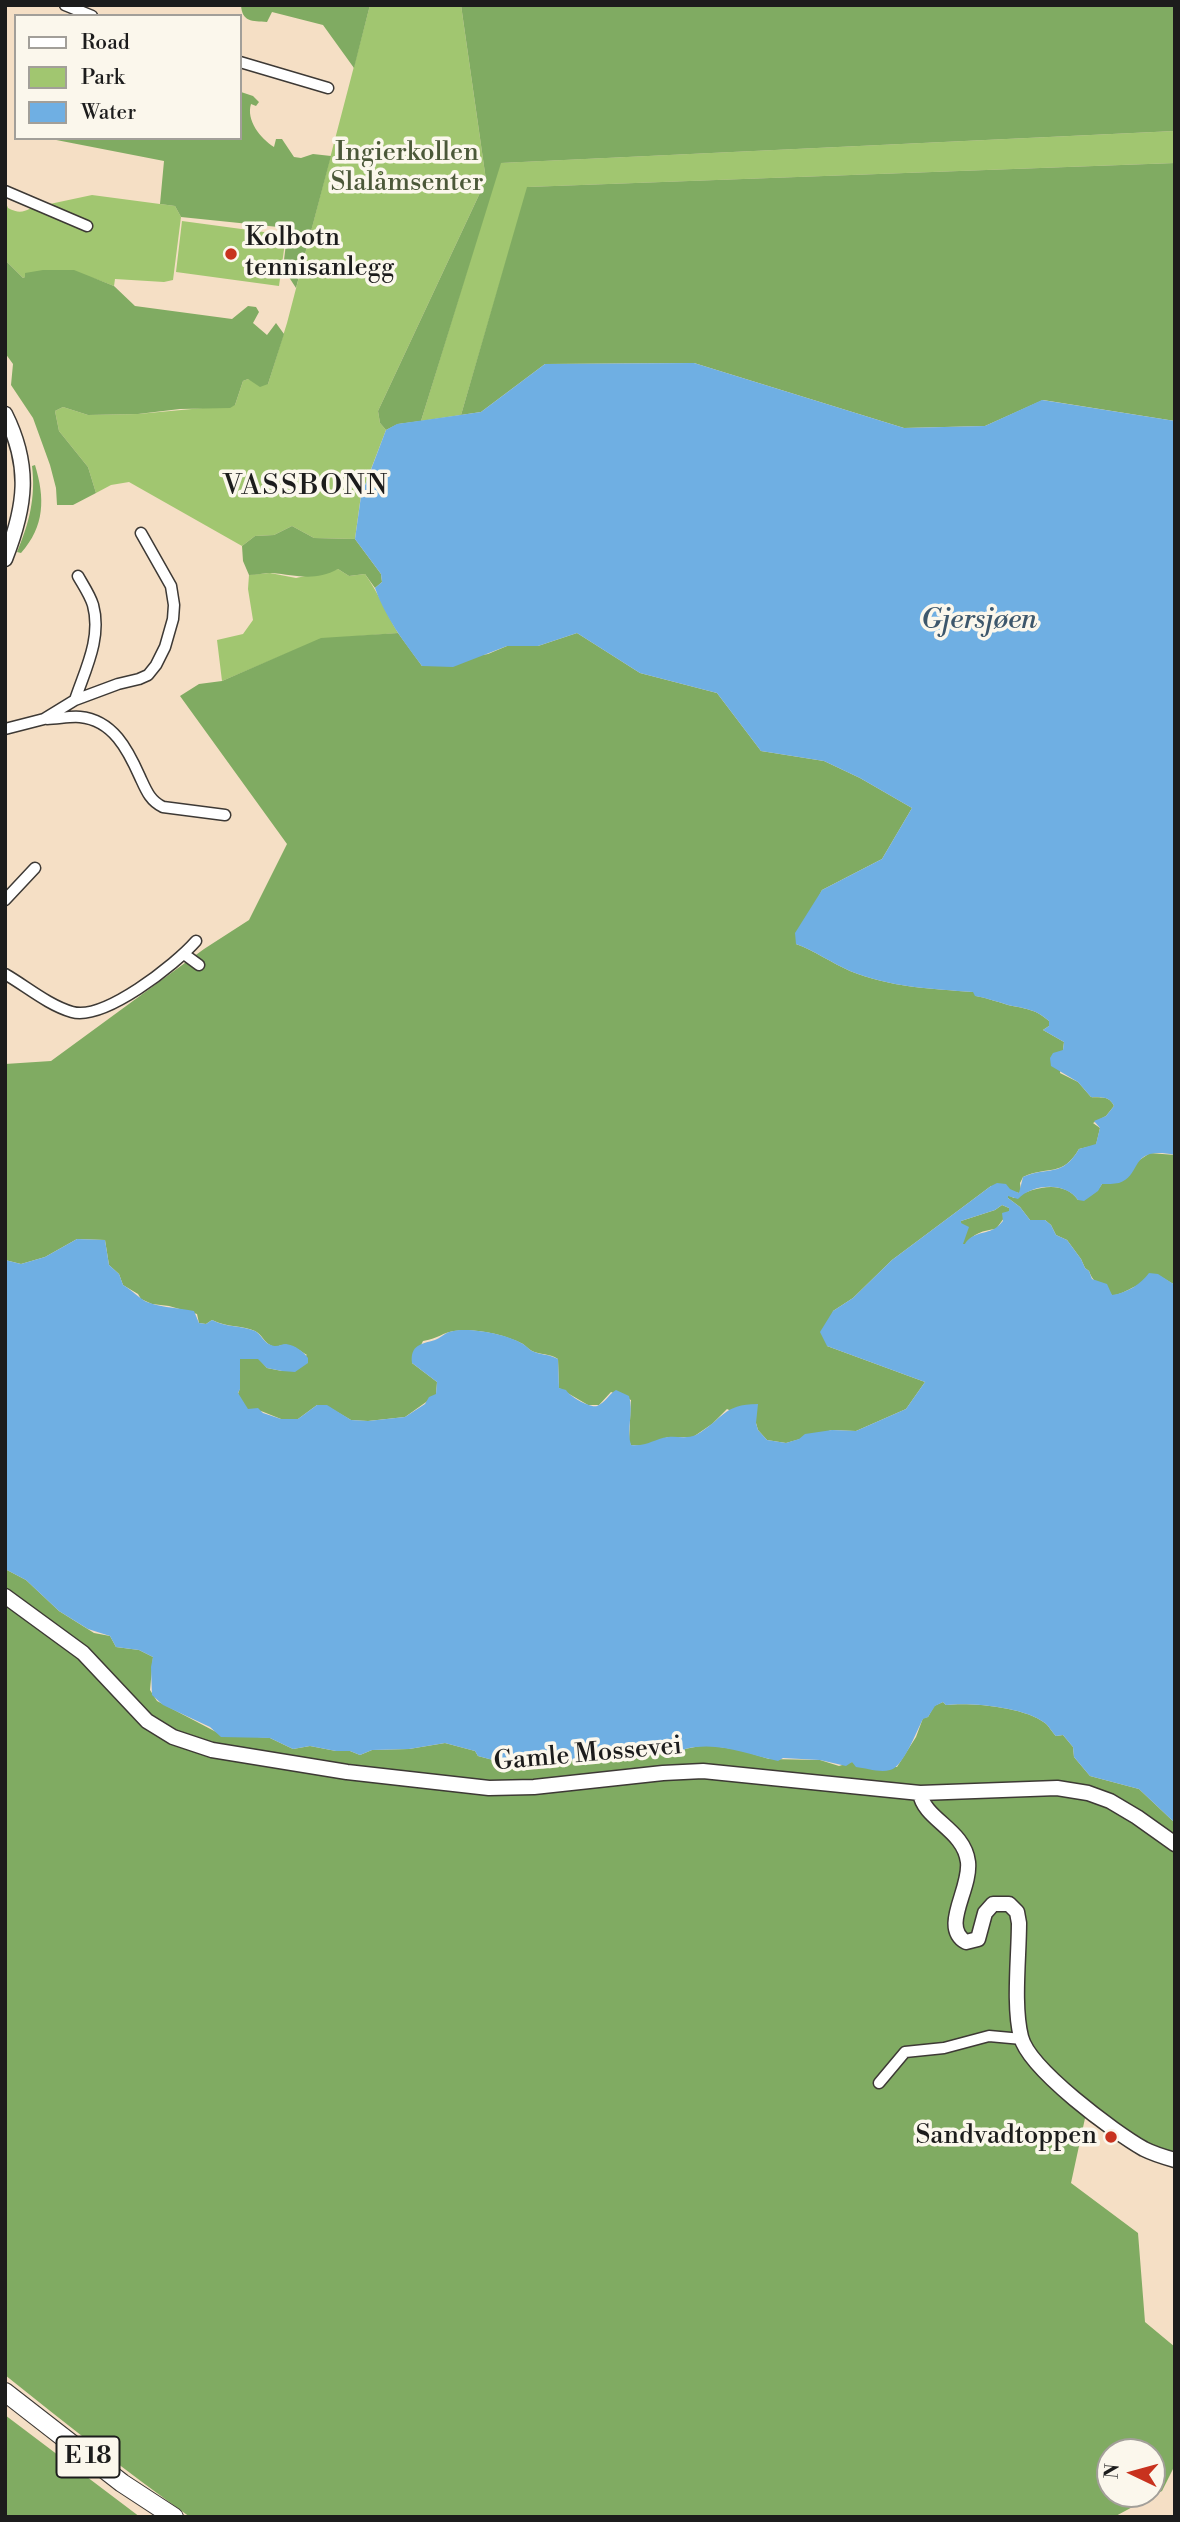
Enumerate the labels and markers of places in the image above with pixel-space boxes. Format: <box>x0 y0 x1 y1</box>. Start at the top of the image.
place label: Kolbotn tennisanlegg <box>245 223 394 284</box>
marker: Kolbotn tennisanlegg <box>223 246 239 262</box>
place label: Sandvadtoppen <box>915 2121 1097 2153</box>
marker: Sandvadtoppen <box>1103 2129 1119 2145</box>

